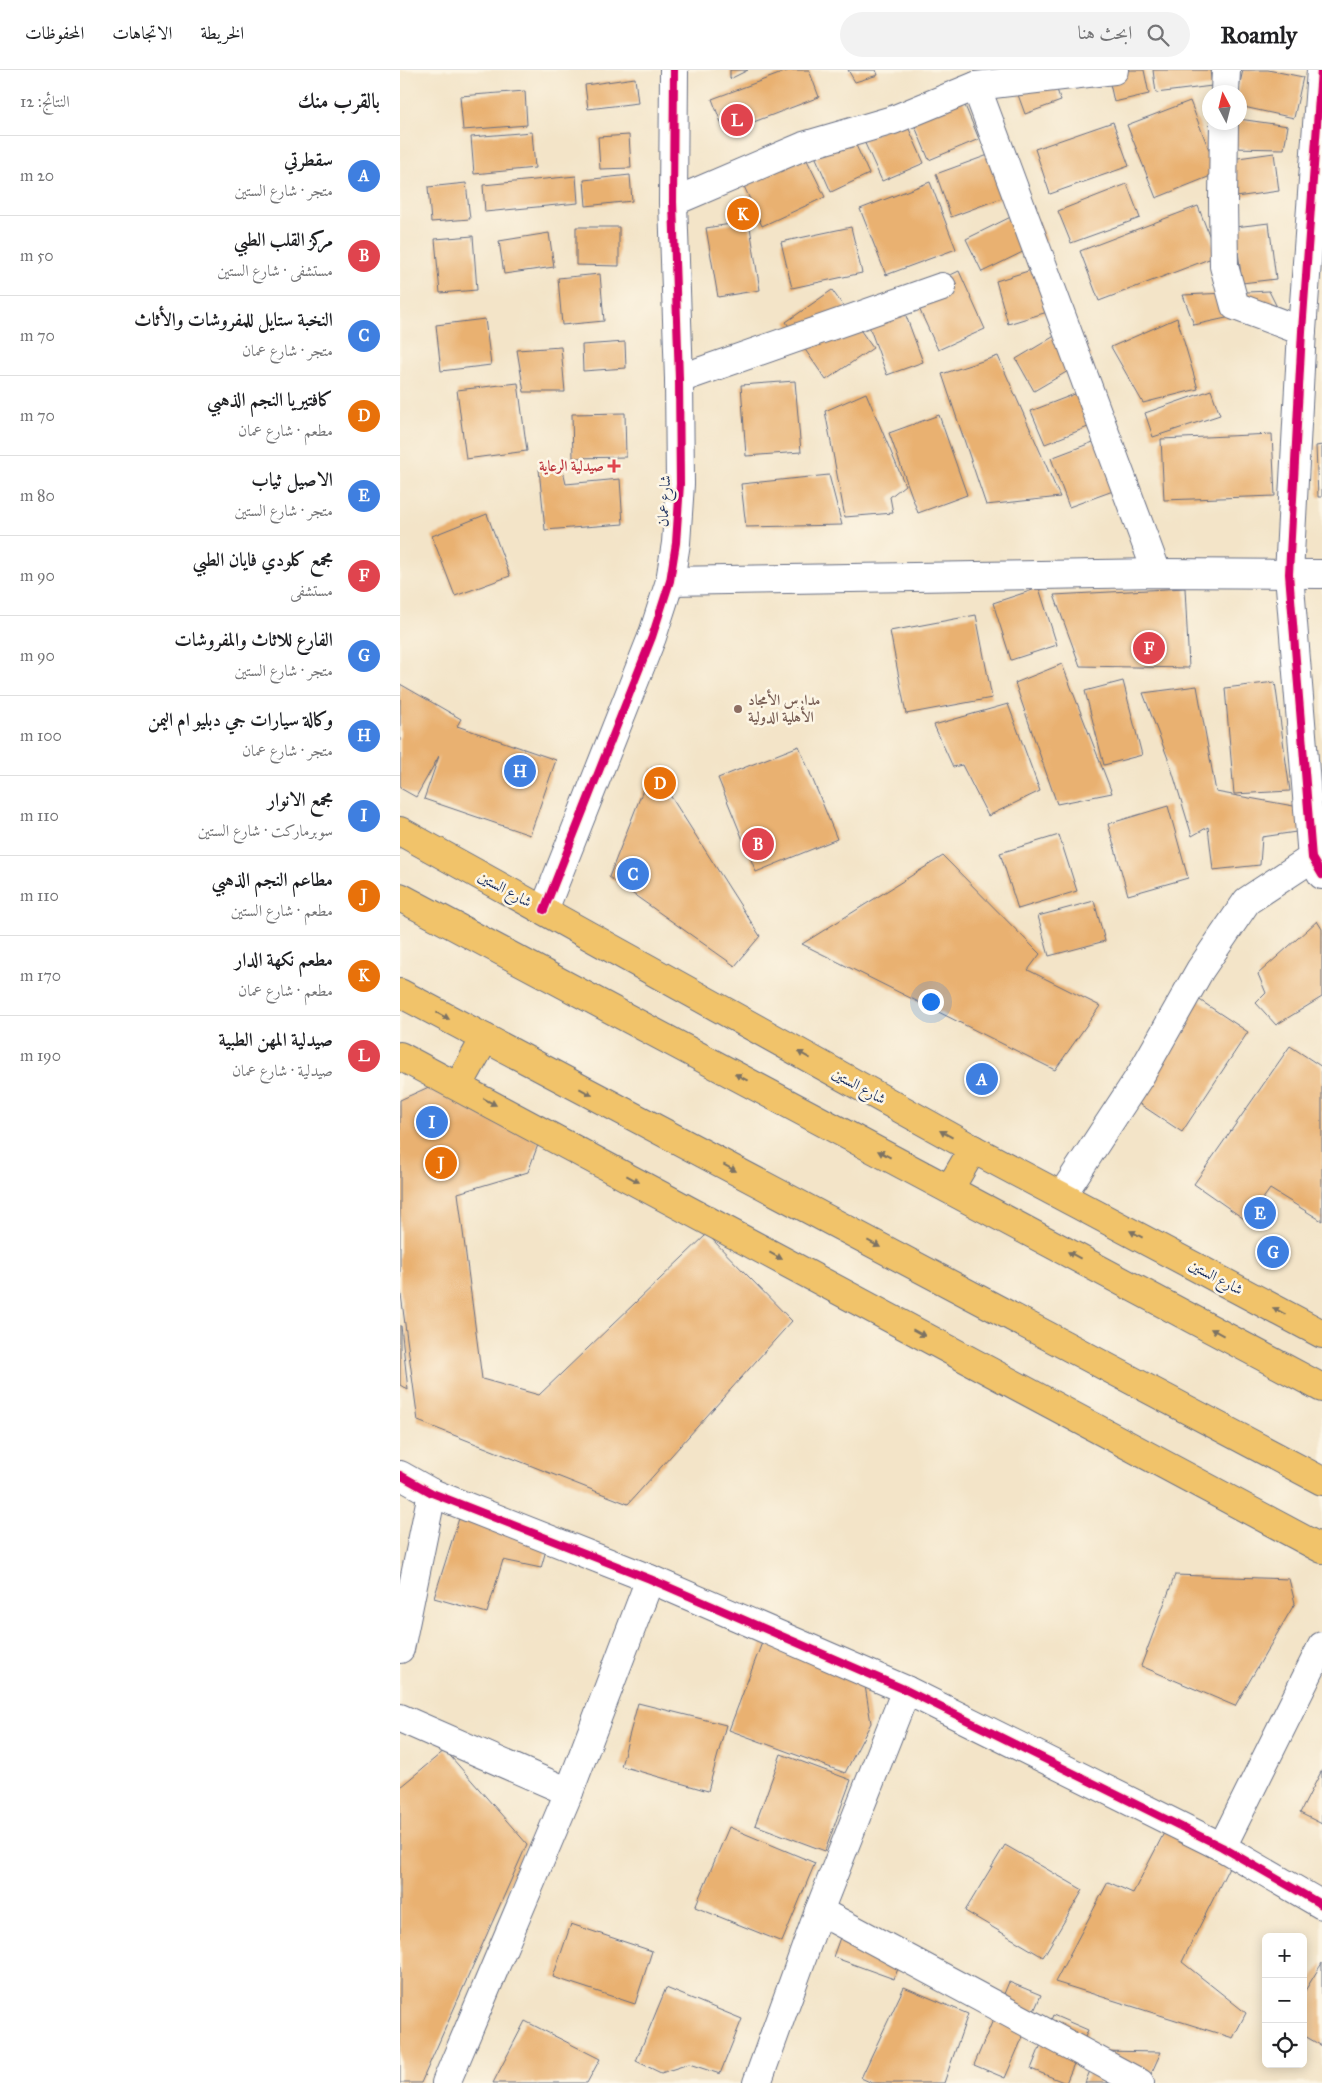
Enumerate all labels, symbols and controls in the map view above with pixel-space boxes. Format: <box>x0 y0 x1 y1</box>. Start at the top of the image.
search box <box>840 12 1190 57</box>
text: Roamly <box>1220 20 1297 50</box>
text: ابحث هنا <box>1078 21 1132 44</box>
icon: search <box>1144 21 1172 49</box>
text: المحفوظات <box>25 22 84 44</box>
text: الاتجاهات <box>112 22 172 44</box>
text: الخريطة <box>200 22 244 44</box>
north arrow <box>1202 85 1247 130</box>
text: بالقرب منك <box>298 88 380 114</box>
text: النتائج: 12 <box>20 92 70 111</box>
pin: L <box>721 101 753 139</box>
text: سقطرتي <box>284 148 333 171</box>
text: 20 m <box>20 166 54 185</box>
text: A <box>359 166 369 185</box>
text: متجر · شارع الستين <box>235 181 333 200</box>
pin: K <box>727 195 759 233</box>
text: مركز القلب الطبي <box>234 228 333 251</box>
text: 50 m <box>20 246 54 265</box>
text: B <box>359 246 369 265</box>
text: مستشفى · شارع الستين <box>217 261 333 280</box>
text: النخبة ستايل للمفروشات والأثاث <box>134 308 333 331</box>
text: 70 m <box>20 326 55 345</box>
text: C <box>359 326 369 345</box>
text: متجر · شارع عمان <box>242 341 333 360</box>
text: كافتيريا النجم الذهبي <box>207 388 333 411</box>
text: 70 m <box>20 406 55 425</box>
text: D <box>358 406 370 425</box>
text: مطعم · شارع عمان <box>238 421 333 440</box>
place label: صيدلية الرعاية <box>539 457 604 475</box>
marker: صيدلية الرعاية <box>608 460 620 472</box>
text: الاصيل ثياب <box>251 468 333 491</box>
street label: شارع عمان <box>654 475 678 528</box>
text: 80 m <box>20 486 55 505</box>
text: E <box>358 486 370 505</box>
text: متجر · شارع الستين <box>235 501 333 520</box>
text: مجمع كلودي فايان الطبي <box>193 548 333 571</box>
text: 90 m <box>20 566 55 585</box>
text: F <box>359 566 369 585</box>
text: مستشفى <box>290 581 333 600</box>
text: الفارع للاثاث والمفروشات <box>174 628 333 651</box>
pin: F <box>1133 629 1165 667</box>
text: 90 m <box>20 646 55 665</box>
text: G <box>358 646 370 665</box>
text: متجر · شارع الستين <box>235 661 333 680</box>
place label: مدارس الأمجاد الأهلية الدولية <box>748 689 821 726</box>
marker: مدارس الأمجاد الأهلية الدولية <box>732 703 744 715</box>
text: وكالة سيارات جي دبليو ام اليمن <box>148 708 333 731</box>
text: 100 m <box>20 726 62 745</box>
text: H <box>357 726 371 745</box>
text: متجر · شارع عمان <box>242 741 333 760</box>
pin: H <box>504 752 536 790</box>
pin: D <box>644 764 676 802</box>
text: مجمع الانوار <box>267 788 333 811</box>
text: 110 m <box>20 806 59 825</box>
text: I <box>361 806 367 825</box>
text: سوبرماركت · شارع الستين <box>198 821 333 840</box>
pin: B <box>742 825 774 863</box>
pin: C <box>617 855 649 893</box>
street label: شارع الستين <box>473 867 535 915</box>
text: مطاعم النجم الذهبي <box>212 868 333 891</box>
text: 110 m <box>20 886 59 905</box>
text: J <box>361 886 367 905</box>
text: مطعم · شارع الستين <box>231 901 333 920</box>
text: مطعم نكهة الدار <box>235 948 333 971</box>
text: 170 m <box>20 966 61 985</box>
text: K <box>358 966 370 985</box>
text: مطعم · شارع عمان <box>238 981 333 1000</box>
your location <box>918 989 944 1015</box>
one-way arrow <box>436 1012 450 1020</box>
text: صيدلية المهن الطبية <box>218 1028 333 1051</box>
text: 190 m <box>20 1046 61 1065</box>
text: L <box>358 1046 370 1065</box>
one-way arrow <box>797 1050 810 1059</box>
pin: A <box>966 1060 998 1098</box>
text: صيدلية · شارع عمان <box>232 1061 333 1080</box>
street label: شارع الستين <box>827 1064 889 1112</box>
one-way arrow <box>734 1073 748 1082</box>
one-way arrow <box>579 1088 594 1096</box>
one-way arrow <box>483 1098 497 1106</box>
pin: I <box>416 1103 448 1141</box>
one-way arrow <box>939 1129 952 1138</box>
pin: J <box>425 1144 457 1182</box>
one-way arrow <box>877 1150 892 1158</box>
one-way arrow <box>723 1164 737 1172</box>
one-way arrow <box>626 1175 640 1183</box>
pin: E <box>1244 1194 1276 1232</box>
one-way arrow <box>1128 1230 1143 1238</box>
pin: G <box>1257 1233 1289 1271</box>
one-way arrow <box>866 1240 881 1248</box>
one-way arrow <box>1067 1251 1081 1259</box>
one-way arrow <box>769 1252 784 1260</box>
street label: شارع الستين <box>1184 1255 1246 1302</box>
one-way arrow <box>1272 1307 1286 1315</box>
one-way arrow <box>1211 1327 1224 1336</box>
one-way arrow <box>912 1329 927 1337</box>
map controls <box>1262 1933 1307 2068</box>
button: + <box>1262 1933 1307 1978</box>
button: − <box>1262 1978 1307 2023</box>
button: locate <box>1262 2023 1307 2068</box>

